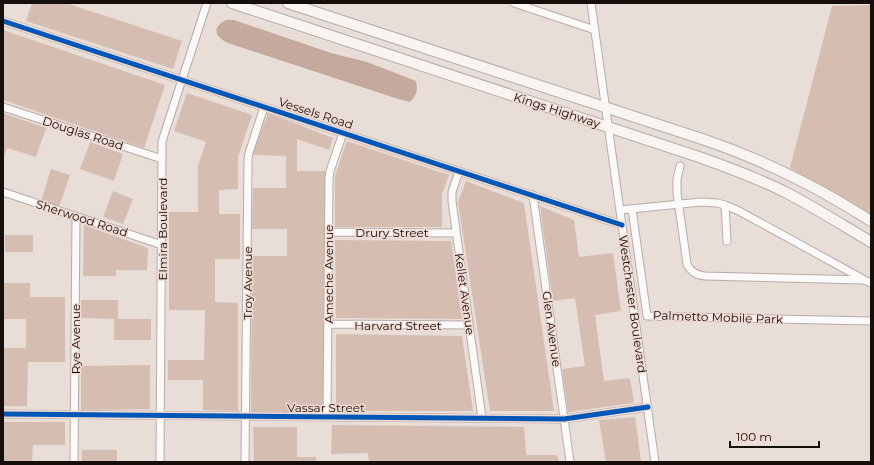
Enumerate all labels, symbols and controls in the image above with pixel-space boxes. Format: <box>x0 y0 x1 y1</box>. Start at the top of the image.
street label: Kings Highway <box>512 89 603 131</box>
street label: Vessels Road <box>277 94 355 132</box>
street label: Douglas Road <box>41 113 125 153</box>
street label: Elmira Boulevard <box>155 178 170 280</box>
street label: Sherwood Road <box>34 196 130 240</box>
street label: Ameche Avenue <box>321 224 336 324</box>
street label: Drury Street <box>355 225 429 240</box>
street label: Westchester Boulevard <box>616 234 650 374</box>
street label: Troy Avenue <box>240 246 255 320</box>
street label: Kellet Avenue <box>452 252 478 336</box>
street label: Glen Avenue <box>539 290 565 368</box>
street label: Rye Avenue <box>68 304 83 374</box>
street label: Palmetto Mobile Park <box>653 307 784 327</box>
street label: Harvard Street <box>354 318 442 333</box>
street label: Vassar Street <box>287 400 365 415</box>
scale bar <box>730 423 819 449</box>
text: 100 m <box>736 429 772 444</box>

